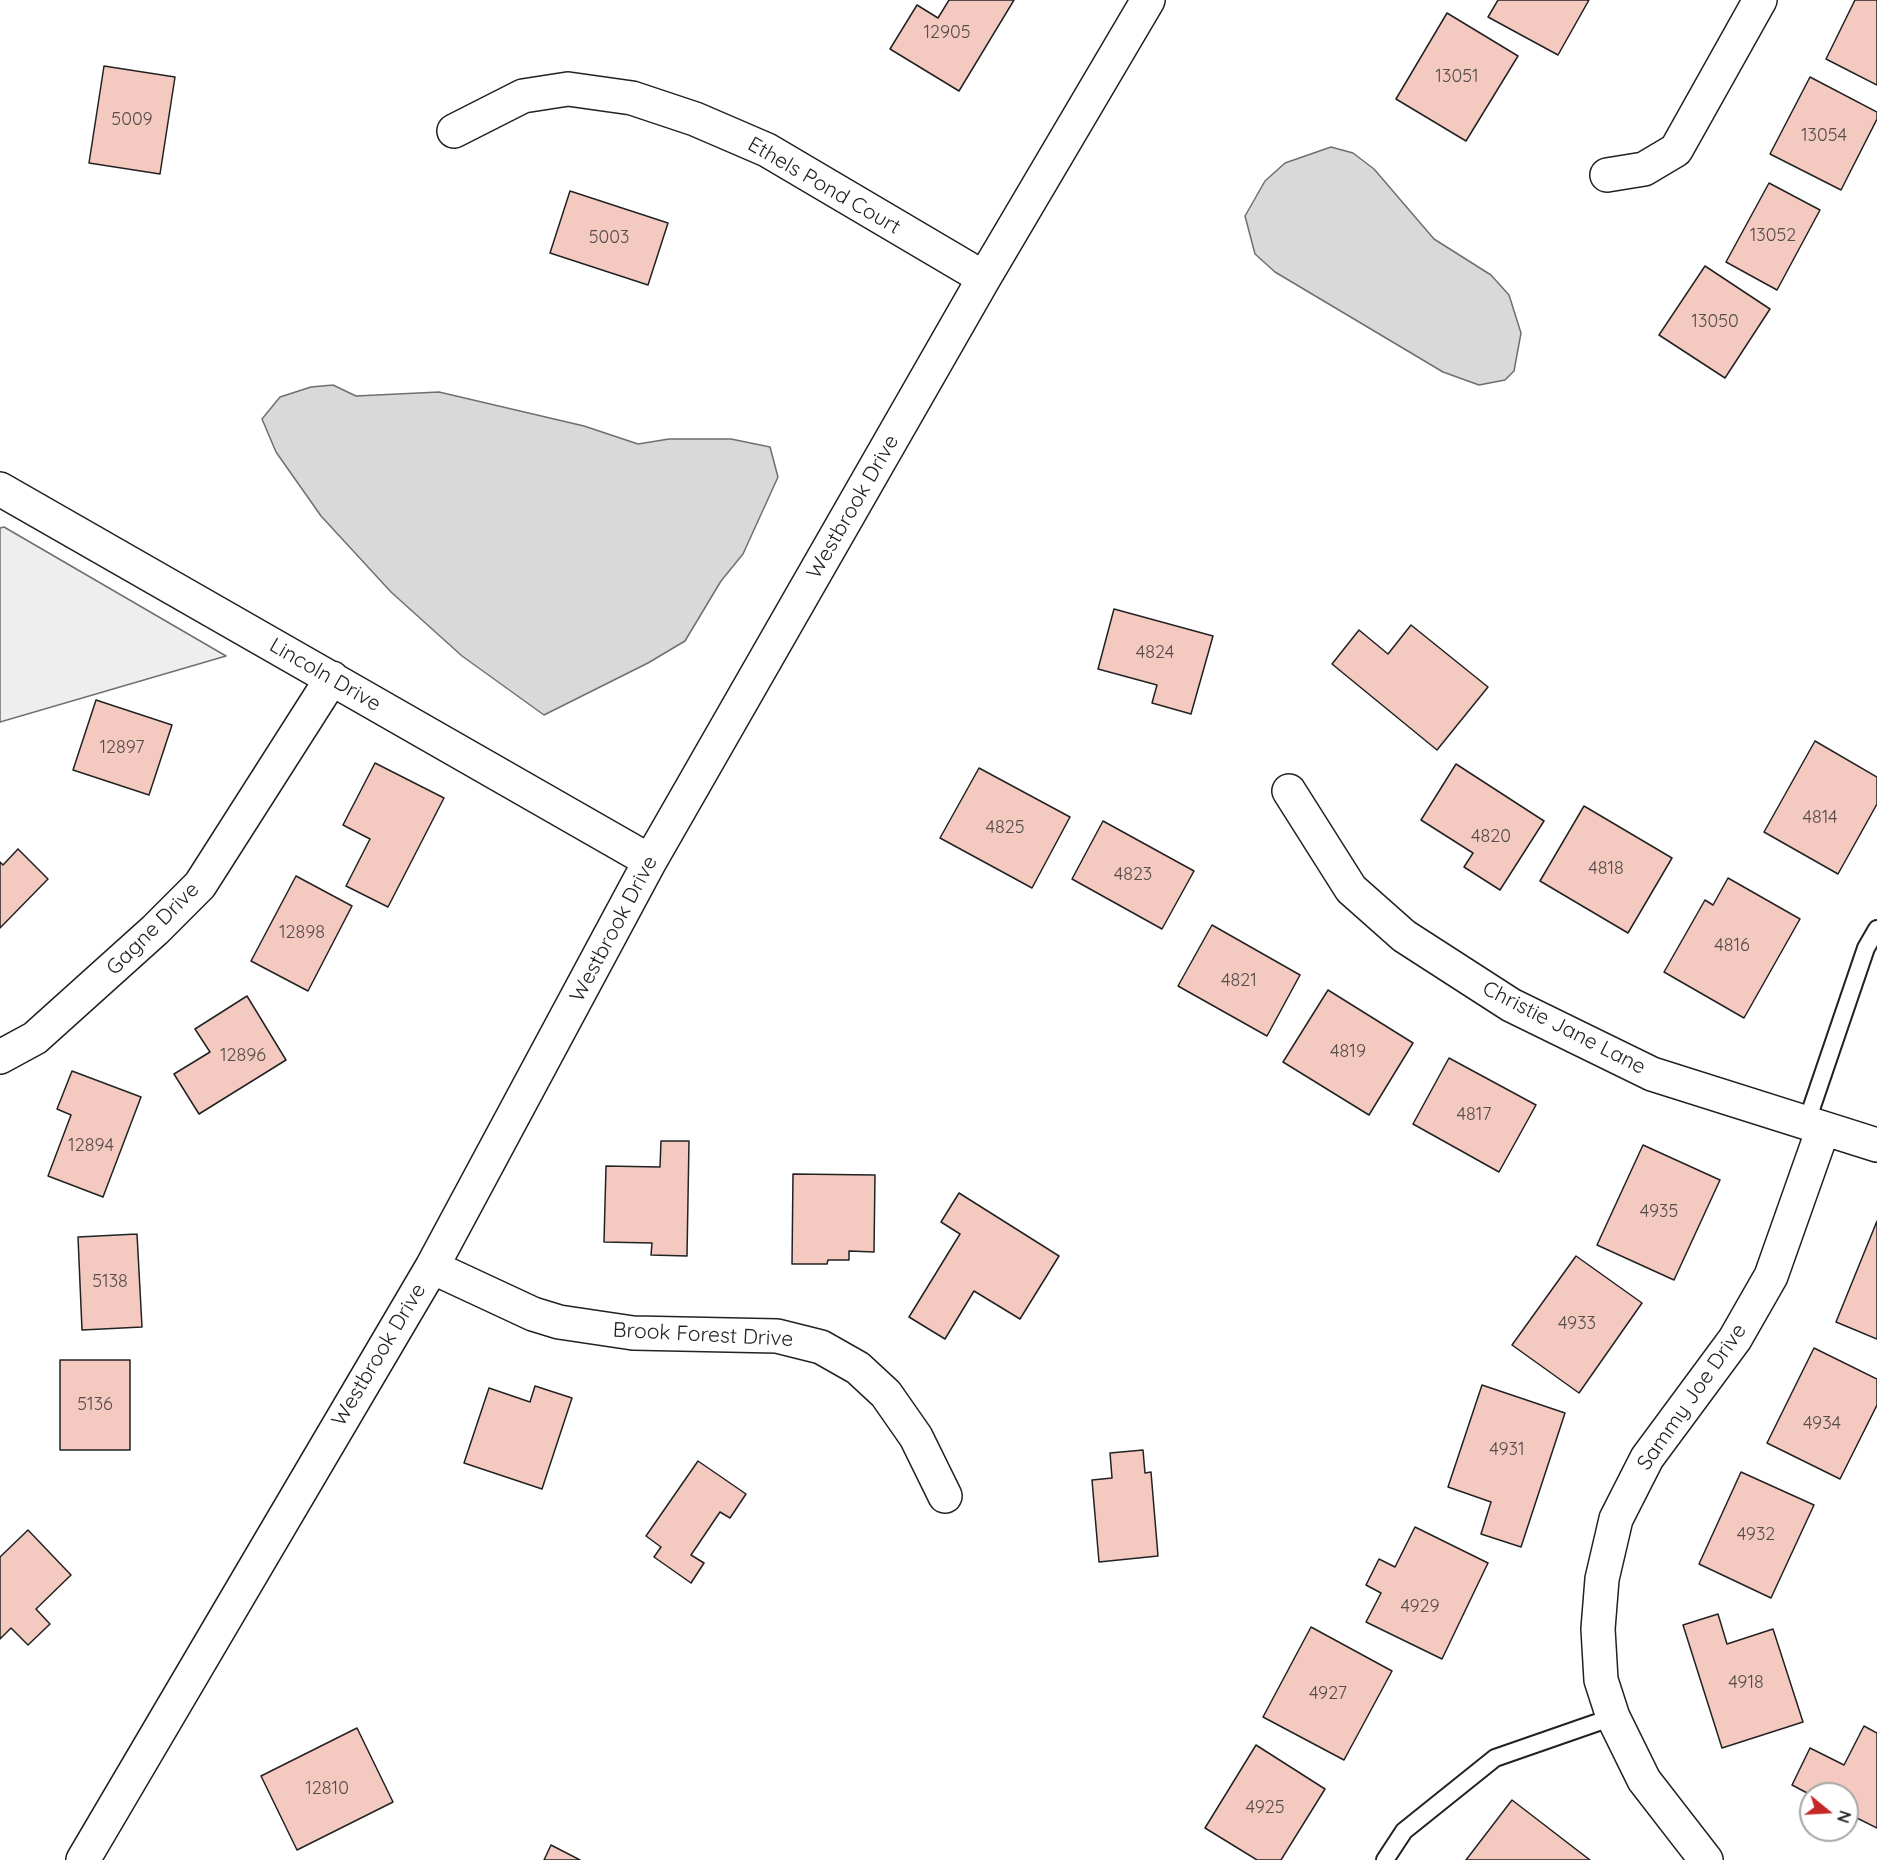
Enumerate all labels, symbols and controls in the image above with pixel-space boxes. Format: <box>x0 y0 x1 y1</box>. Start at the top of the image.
house number: 12905 <box>923 22 971 44</box>
house number: 13051 <box>1435 66 1479 88</box>
house number: 5009 <box>111 109 153 131</box>
house number: 13054 <box>1801 125 1847 147</box>
street label: Ethels Pond Court <box>743 132 905 240</box>
house number: 13052 <box>1750 225 1796 247</box>
house number: 5003 <box>589 227 629 249</box>
house number: 13050 <box>1691 311 1739 333</box>
street label: Westbrook Drive <box>802 431 904 583</box>
street label: Lincoln Drive <box>265 633 385 717</box>
house number: 4824 <box>1136 642 1174 664</box>
house number: 12897 <box>99 737 145 759</box>
house number: 4814 <box>1802 807 1838 829</box>
house number: 4825 <box>986 817 1024 839</box>
house number: 4820 <box>1471 826 1511 848</box>
street label: Westbrook Drive <box>565 852 663 1006</box>
house number: 4818 <box>1588 858 1624 880</box>
house number: 4823 <box>1114 864 1152 886</box>
street label: Gagne Drive <box>101 877 205 981</box>
house number: 12898 <box>279 922 325 944</box>
house number: 4816 <box>1714 935 1750 957</box>
house number: 4821 <box>1221 970 1257 992</box>
street label: Christie Jane Lane <box>1478 976 1650 1080</box>
house number: 4819 <box>1330 1041 1366 1063</box>
house number: 12896 <box>220 1045 266 1067</box>
house number: 4817 <box>1456 1104 1492 1126</box>
house number: 12894 <box>68 1135 114 1157</box>
house number: 4935 <box>1640 1201 1678 1223</box>
house number: 5138 <box>92 1271 128 1293</box>
street label: Westbrook Drive <box>326 1279 432 1431</box>
house number: 4933 <box>1558 1313 1596 1335</box>
street label: Brook Forest Drive <box>612 1318 794 1352</box>
street label: Sammy Joe Drive <box>1632 1319 1752 1475</box>
house number: 5136 <box>77 1394 113 1416</box>
house number: 4934 <box>1803 1413 1841 1435</box>
house number: 4931 <box>1489 1439 1525 1461</box>
house number: 4932 <box>1737 1524 1775 1546</box>
house number: 4929 <box>1400 1596 1440 1618</box>
house number: 4918 <box>1728 1672 1764 1694</box>
house number: 4927 <box>1309 1683 1347 1705</box>
house number: 12810 <box>305 1778 349 1800</box>
north arrow <box>1799 1782 1859 1842</box>
house number: 4925 <box>1246 1797 1284 1819</box>
text: N <box>1833 1808 1856 1826</box>

